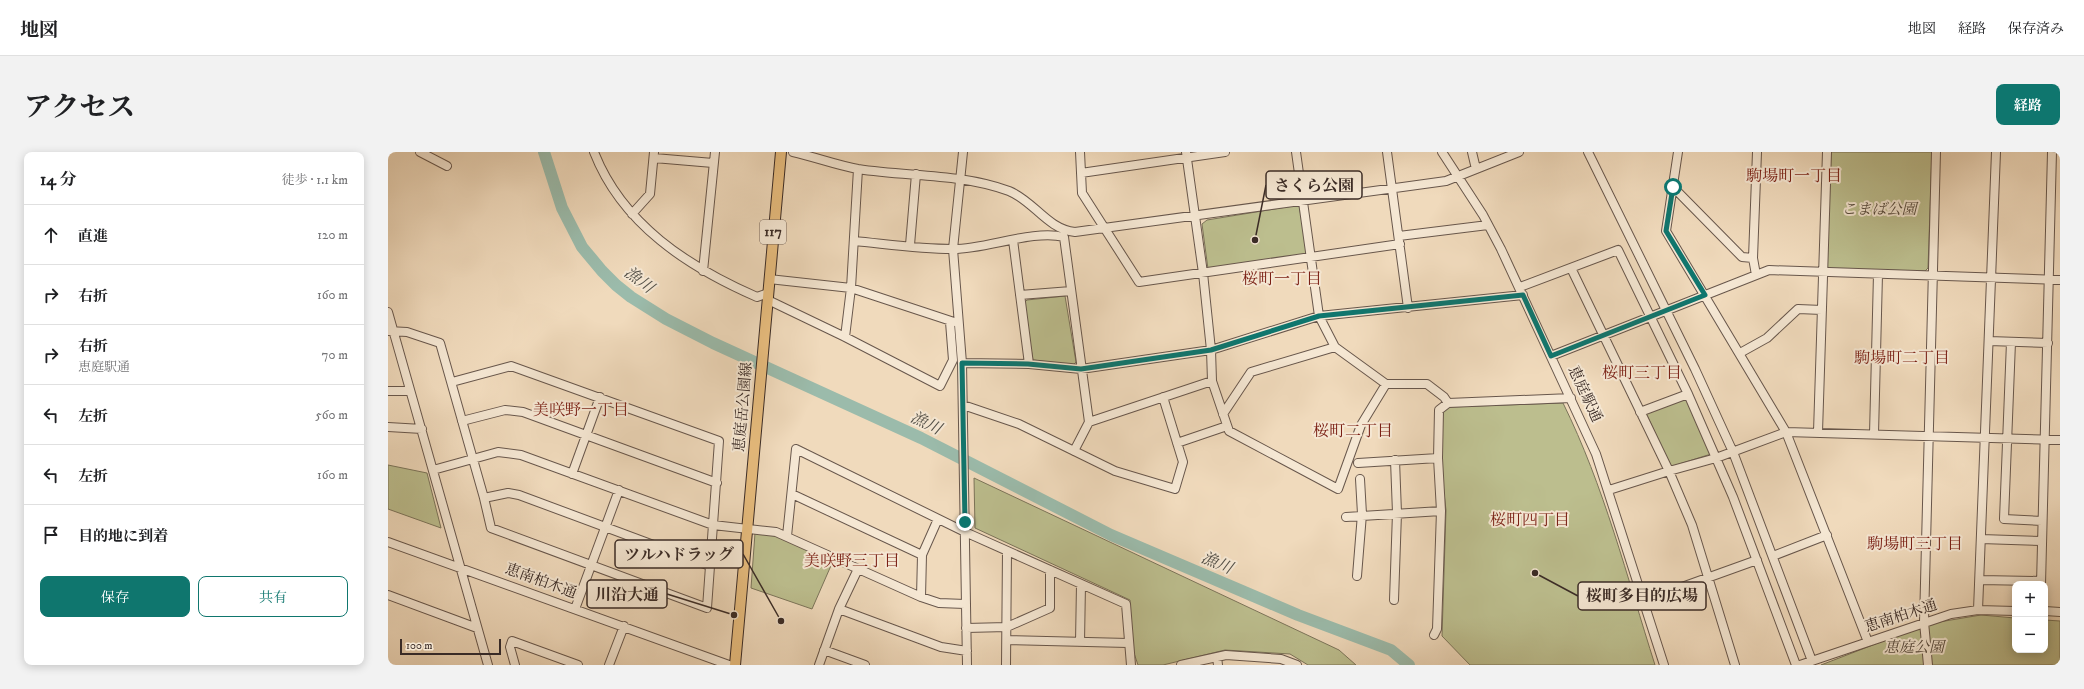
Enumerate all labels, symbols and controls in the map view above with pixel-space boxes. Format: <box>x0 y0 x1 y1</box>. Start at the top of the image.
text: 地図 <box>20 19 58 42</box>
text: 地図 <box>1908 20 1936 38</box>
text: 経路 <box>1958 20 1986 38</box>
text: 保存済み <box>2008 20 2064 38</box>
button: 経路 <box>1996 84 2060 125</box>
text: アクセス <box>24 90 135 125</box>
district label: 駒場町一丁目 <box>1746 166 1842 186</box>
text: 14 分 <box>40 169 77 191</box>
callout: さくら公園 <box>1266 171 1362 199</box>
text: 徒歩 · 1.1 km <box>282 172 348 188</box>
text: さくら公園 <box>1274 176 1354 196</box>
route start <box>1664 178 1682 196</box>
park label: こまば公園 <box>1841 200 1919 219</box>
road number: 117 <box>760 220 786 244</box>
icon: ahead <box>40 224 62 246</box>
text: 直進 <box>78 227 108 246</box>
text: 120 m <box>317 227 348 243</box>
water label: 漁川 <box>620 262 659 299</box>
district label: 桜町一丁目 <box>1242 269 1322 289</box>
icon: right <box>40 284 62 306</box>
text: 右折 <box>78 287 108 306</box>
text: 160 m <box>317 287 348 303</box>
text: 右折 <box>78 337 108 356</box>
icon: right <box>40 344 62 366</box>
text: 70 m <box>322 347 348 363</box>
district label: 駒場町二丁目 <box>1854 348 1950 368</box>
text: 恵庭駅通 <box>78 359 130 375</box>
street label: 恵庭岳公園線 <box>730 361 756 453</box>
street label: 恵庭駅通 <box>1564 363 1606 425</box>
district label: 桜町三丁目 <box>1602 363 1682 383</box>
district label: 美咲野一丁目 <box>533 400 629 420</box>
icon: left <box>40 404 62 426</box>
text: 左折 <box>78 407 108 426</box>
text: 560 m <box>315 407 348 423</box>
water label: 漁川 <box>907 407 947 440</box>
district label: 桜町二丁目 <box>1313 421 1393 441</box>
icon: left <box>40 464 62 486</box>
text: 左折 <box>78 467 108 486</box>
text: 160 m <box>317 467 348 483</box>
district label: 桜町四丁目 <box>1490 510 1570 530</box>
route end <box>956 513 974 531</box>
icon: arrive <box>40 524 62 546</box>
text: 目的地に到着 <box>78 527 168 546</box>
district label: 駒場町三丁目 <box>1867 534 1963 554</box>
callout: ツルハドラッグ <box>615 540 743 568</box>
text: ツルハドラッグ <box>624 545 734 565</box>
water label: 漁川 <box>1198 548 1237 579</box>
district label: 美咲野三丁目 <box>804 551 900 571</box>
street label: 恵南柏木通 <box>503 559 579 603</box>
button: 保存 <box>40 576 190 617</box>
button: 共有 <box>198 576 348 617</box>
callout: 川沿大通 <box>587 580 667 608</box>
map controls <box>2012 581 2048 653</box>
button: + <box>2012 581 2048 617</box>
callout: 桜町多目的広場 <box>1578 582 1706 610</box>
text: 川沿大通 <box>595 585 659 605</box>
text: 桜町多目的広場 <box>1586 586 1698 606</box>
street label: 恵南柏木通 <box>1862 595 1940 637</box>
button: − <box>2012 617 2048 653</box>
scale bar <box>400 637 501 656</box>
park label: 恵庭公園 <box>1884 638 1947 657</box>
text: 100 m <box>406 639 432 653</box>

